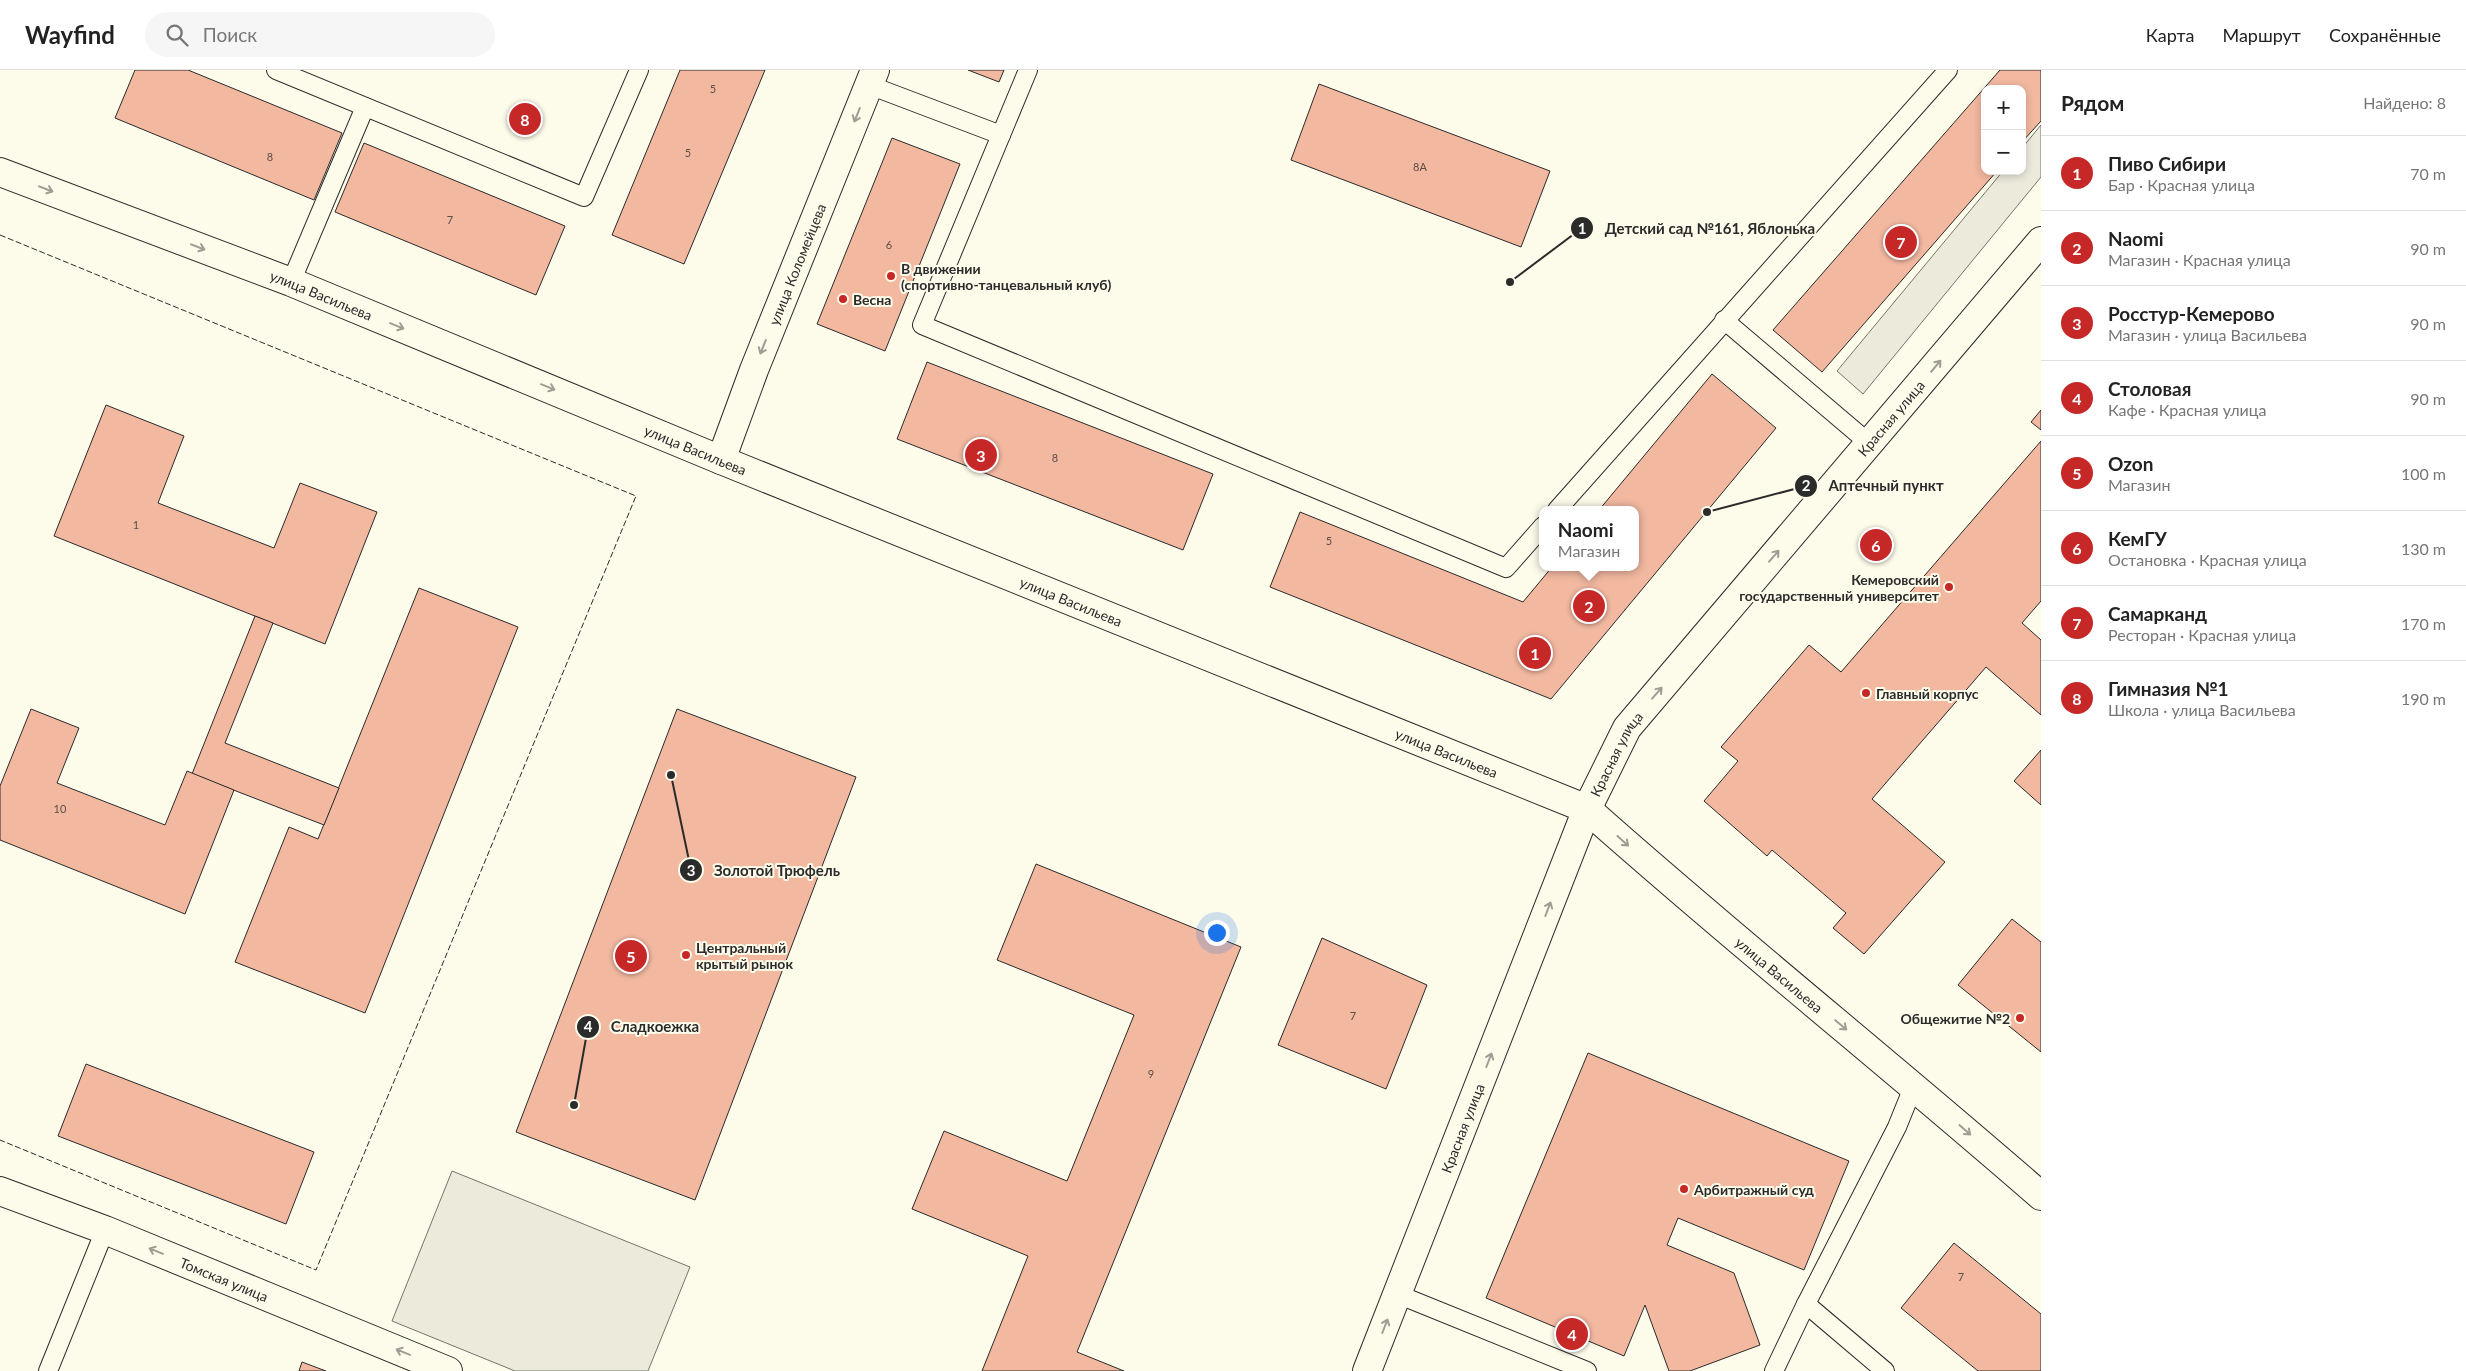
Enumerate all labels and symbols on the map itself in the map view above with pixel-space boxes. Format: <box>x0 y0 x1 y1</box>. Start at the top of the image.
house number: 5 <box>710 82 716 95</box>
pin: 8 <box>509 100 541 138</box>
one-way arrow <box>852 107 861 122</box>
house number: 5 <box>685 146 691 159</box>
house number: 8 <box>267 150 273 163</box>
house number: 8А <box>1413 160 1427 173</box>
one-way arrow <box>37 185 53 194</box>
street label: улица Коломейцева <box>765 201 829 327</box>
house number: 7 <box>447 213 453 226</box>
callout: Детский сад №161, Яблонька <box>1570 213 1825 243</box>
text: 1 <box>1578 219 1586 237</box>
text: Детский сад №161, Яблонька <box>1605 219 1815 237</box>
pin: 7 <box>1885 223 1917 261</box>
house number: 6 <box>886 238 892 251</box>
one-way arrow <box>190 243 205 252</box>
place label: В движении (спортивно-танцевальный клуб) <box>901 260 1112 293</box>
street label: улица Васильева <box>268 266 375 323</box>
marker: В движении (спортивно-танцевальный клуб) <box>885 270 897 282</box>
place label: Весна <box>853 291 891 308</box>
marker: Весна <box>837 293 849 305</box>
one-way arrow <box>390 322 405 331</box>
one-way arrow <box>758 339 768 354</box>
one-way arrow <box>1930 360 1941 373</box>
street label: Красная улица <box>1854 376 1928 459</box>
one-way arrow <box>540 383 555 393</box>
street label: улица Васильева <box>642 421 749 478</box>
pin: 3 <box>965 436 997 474</box>
house number: 8 <box>1052 451 1058 464</box>
callout: Аптечный пункт <box>1794 471 1954 501</box>
text: 2 <box>1802 476 1811 494</box>
text: Аптечный пункт <box>1827 476 1944 494</box>
house number: 1 <box>133 518 139 531</box>
pin: 6 <box>1860 526 1892 564</box>
house number: 5 <box>1326 534 1332 547</box>
one-way arrow <box>1768 550 1779 563</box>
place label: Кемеровский государственный университет <box>1739 571 1940 604</box>
street label: улица Васильева <box>1018 573 1125 629</box>
marker: Кемеровский государственный университет <box>1943 581 1955 593</box>
pin: 2 <box>1573 587 1605 625</box>
pin: 1 <box>1519 634 1551 672</box>
place label: Главный корпус <box>1876 685 1979 702</box>
one-way arrow <box>1651 687 1662 700</box>
marker: Главный корпус <box>1860 687 1872 699</box>
street label: Красная улица <box>1586 708 1646 799</box>
street label: улица Васильева <box>1393 724 1500 781</box>
house number: 10 <box>54 802 67 815</box>
one-way arrow <box>1617 836 1630 847</box>
callout: Золотой Трюфель <box>679 855 850 885</box>
text: 3 <box>687 861 695 879</box>
text: Золотой Трюфель <box>714 861 840 879</box>
one-way arrow <box>1544 902 1553 917</box>
your location <box>1204 920 1230 946</box>
street label: улица Васильева <box>1732 933 1827 1016</box>
pin: 5 <box>615 937 647 975</box>
place label: Центральный крытый рынок <box>696 939 793 972</box>
marker: Центральный крытый рынок <box>680 949 692 961</box>
house number: 7 <box>1350 1009 1356 1022</box>
place label: Общежитие №2 <box>1900 1010 2010 1027</box>
callout: Сладкоежка <box>575 1012 709 1042</box>
marker: Общежитие №2 <box>2014 1012 2026 1024</box>
text: 4 <box>584 1017 593 1035</box>
text: Сладкоежка <box>611 1017 699 1035</box>
one-way arrow <box>1835 1019 1848 1030</box>
one-way arrow <box>1484 1053 1494 1068</box>
house number: 9 <box>1148 1067 1154 1080</box>
street label: Красная улица <box>1437 1081 1487 1175</box>
one-way arrow <box>1959 1124 1972 1136</box>
place label: Арбитражный суд <box>1693 1181 1814 1198</box>
marker: Арбитражный суд <box>1678 1183 1690 1195</box>
one-way arrow <box>149 1246 164 1255</box>
street label: Томская улица <box>178 1253 271 1305</box>
house number: 7 <box>1958 1270 1964 1283</box>
pin: 4 <box>1556 1315 1588 1353</box>
one-way arrow <box>1381 1318 1390 1334</box>
one-way arrow <box>396 1347 411 1357</box>

